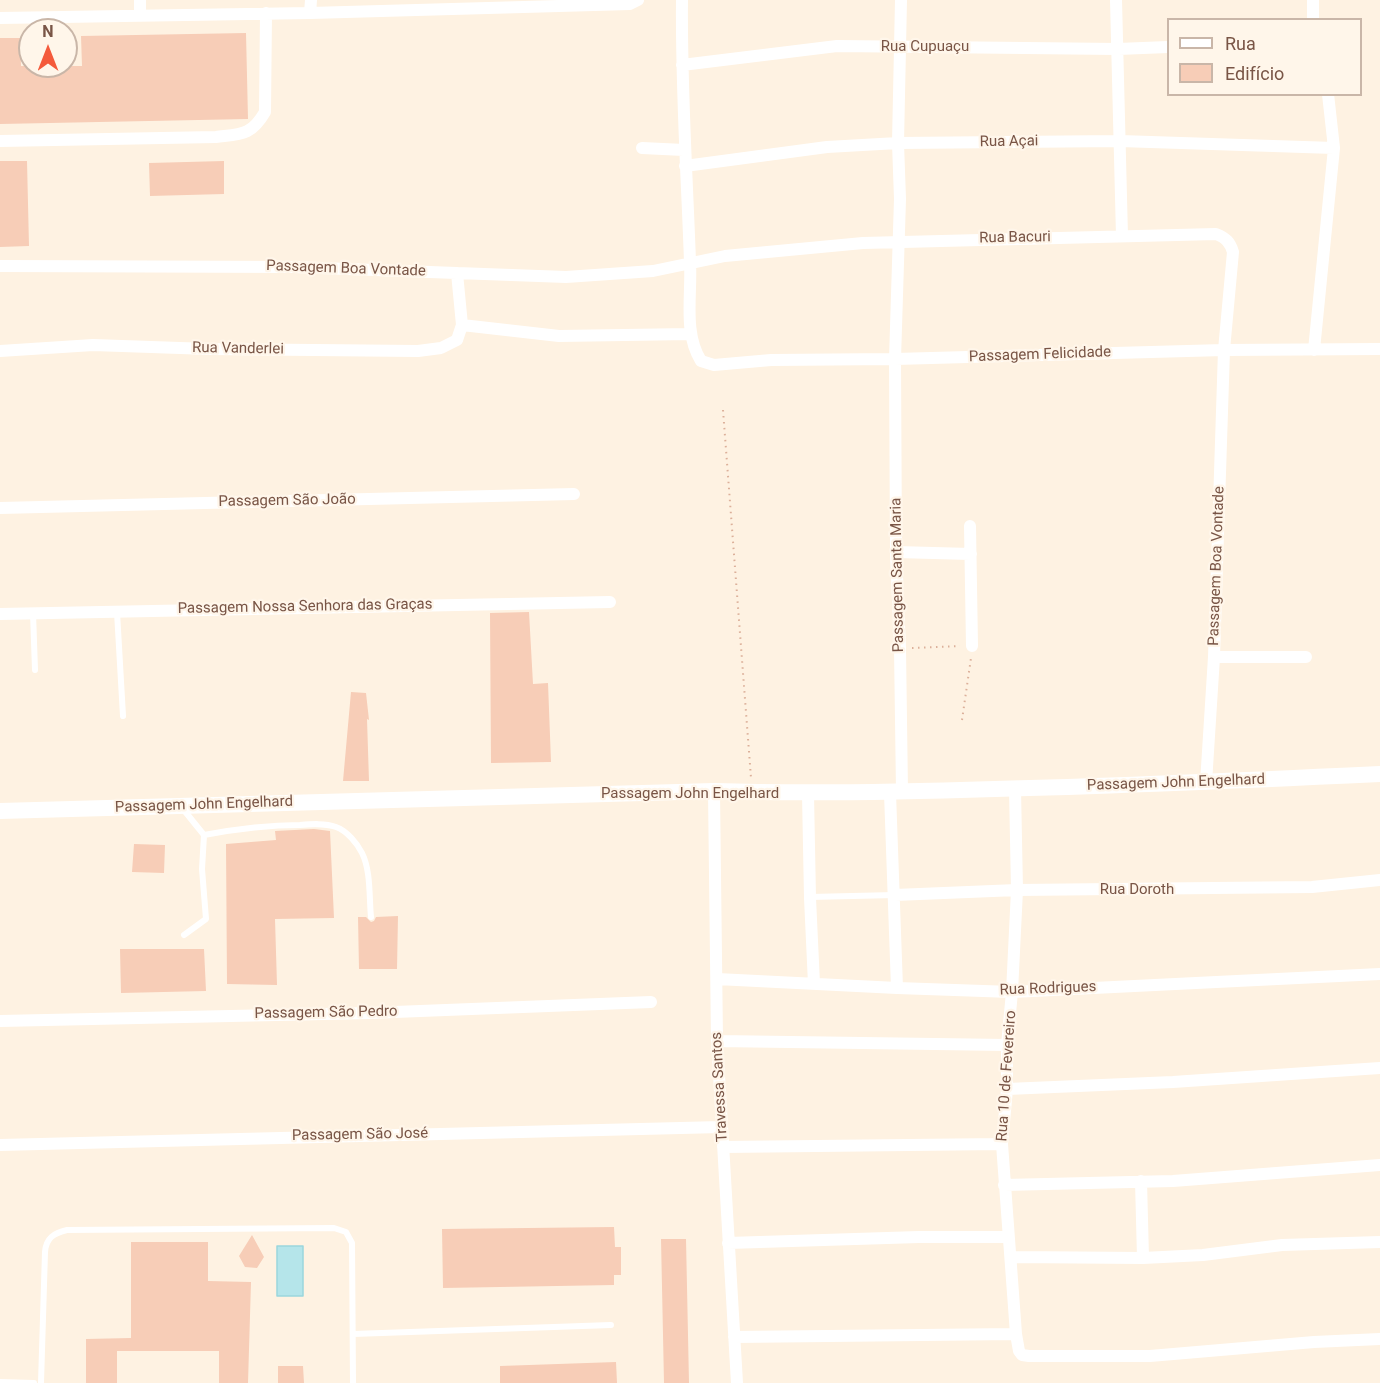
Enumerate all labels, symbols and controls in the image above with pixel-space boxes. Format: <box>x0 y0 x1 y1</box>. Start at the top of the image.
north arrow <box>18 18 78 78</box>
legend <box>1167 18 1362 96</box>
text: N <box>42 22 54 41</box>
text: Rua <box>1225 33 1256 54</box>
street label: Rua Cupuaçu <box>881 38 969 56</box>
text: Edifício <box>1225 63 1284 84</box>
street label: Rua Açai <box>979 132 1039 152</box>
street label: Rua Bacuri <box>979 228 1051 248</box>
street label: Passagem Boa Vontade <box>266 257 426 281</box>
street label: Rua Vanderlei <box>192 339 284 359</box>
street label: Passagem Felicidade <box>969 344 1111 366</box>
street label: Passagem Boa Vontade <box>1205 486 1229 646</box>
street label: Passagem São João <box>218 491 356 511</box>
street label: Passagem Santa Maria <box>888 497 908 653</box>
street label: Passagem Nossa Senhora das Graças <box>178 596 432 618</box>
street label: Passagem John Engelhard <box>1087 771 1265 795</box>
street label: Passagem John Engelhard <box>601 785 779 803</box>
street label: Passagem John Engelhard <box>115 793 293 817</box>
street label: Rua Doroth <box>1100 881 1174 899</box>
street label: Rua Rodrigues <box>999 978 1097 1000</box>
street label: Passagem São Pedro <box>254 1003 398 1023</box>
street label: Rua 10 de Fevereiro <box>993 1010 1021 1142</box>
street label: Travessa Santos <box>708 1032 732 1142</box>
street label: Passagem São José <box>292 1125 428 1145</box>

